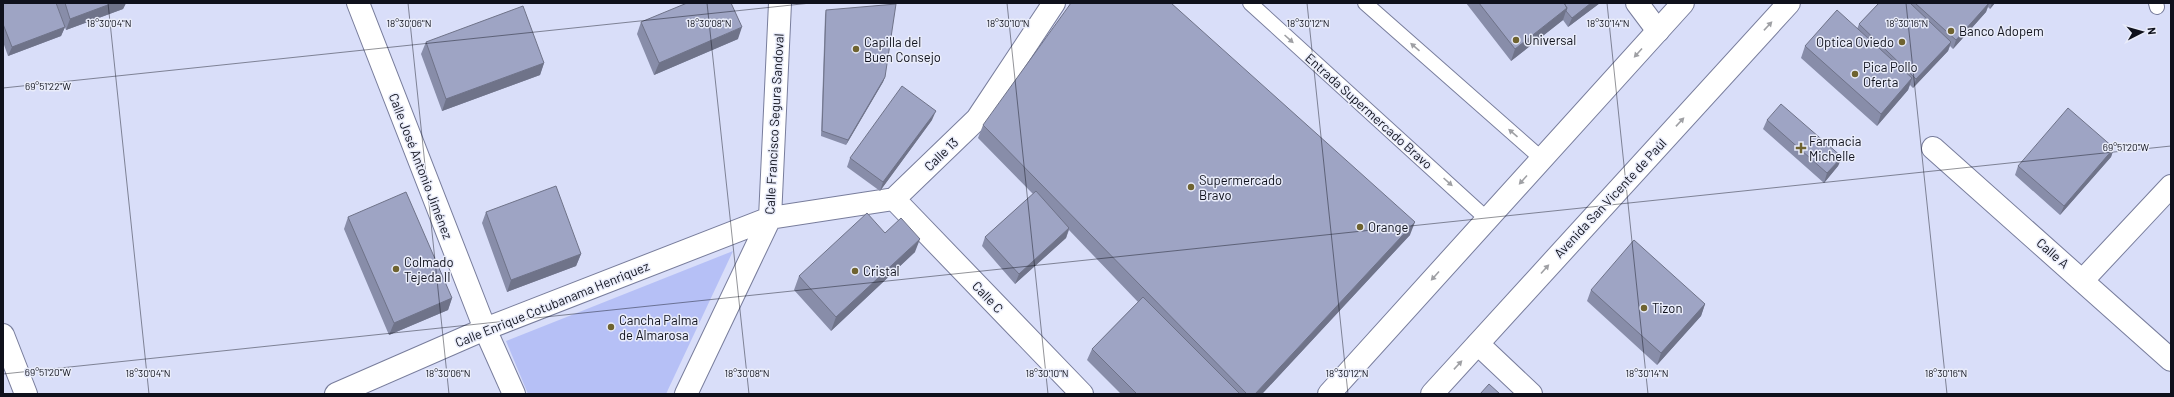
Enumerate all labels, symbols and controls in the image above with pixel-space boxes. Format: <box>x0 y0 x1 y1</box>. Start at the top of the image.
north arrow <box>2122 12 2162 52</box>
text: 18°30'04"N <box>86 17 132 29</box>
text: 18°30'06"N <box>387 17 431 29</box>
text: 18°30'08"N <box>687 17 731 29</box>
text: 18°30'10"N <box>986 17 1030 29</box>
text: 18°30'12"N <box>1287 17 1329 29</box>
text: 18°30'14"N <box>1587 17 1629 29</box>
text: 18°30'16"N <box>1886 17 1928 29</box>
one-way arrow <box>1764 21 1773 31</box>
place label: Banco Adopem <box>1959 23 2044 39</box>
marker: Banco Adopem <box>1946 26 1956 36</box>
text: N <box>2146 27 2159 35</box>
place label: Universal <box>1524 32 1576 48</box>
street label: Calle Francisco Segura Sandoval <box>761 33 787 215</box>
place label: Capilla del Buen Consejo <box>864 34 941 65</box>
one-way arrow <box>1283 34 1294 43</box>
place label: Optica Oviedo <box>1816 34 1894 50</box>
marker: Universal <box>1511 35 1521 45</box>
marker: Optica Oviedo <box>1897 37 1907 47</box>
one-way arrow <box>1411 43 1420 52</box>
marker: Capilla del Buen Consejo <box>851 44 861 54</box>
one-way arrow <box>1634 47 1643 58</box>
street label: Entrada Supermercado Bravo <box>1302 50 1436 172</box>
place label: Pica Pollo Oferta <box>1863 59 1918 90</box>
marker: Pica Pollo Oferta <box>1850 69 1860 79</box>
text: 69°51'22"W <box>25 80 71 92</box>
street label: Calle José Antonio Jiménez <box>386 91 456 241</box>
one-way arrow <box>1676 116 1685 127</box>
one-way arrow <box>1508 128 1518 138</box>
place label: Farmacia Michelle <box>1809 133 1861 164</box>
street label: Calle 13 <box>921 134 961 174</box>
street label: Avenida San Vicente de Paúl <box>1550 135 1670 261</box>
text: 69°51'20"W <box>2103 141 2149 153</box>
marker: Farmacia Michelle <box>1796 143 1806 153</box>
place label: Supermercado Bravo <box>1199 172 1282 203</box>
one-way arrow <box>1518 175 1527 185</box>
one-way arrow <box>1443 177 1452 186</box>
marker: Supermercado Bravo <box>1186 182 1196 192</box>
place label: Orange <box>1368 219 1408 235</box>
marker: Orange <box>1355 222 1365 232</box>
street label: Calle A <box>2033 235 2073 272</box>
place label: Colmado Tejeda II <box>404 254 454 285</box>
street label: Calle Enrique Cotubanama Henriquez <box>453 258 652 350</box>
place label: Cristal <box>863 263 900 279</box>
marker: Colmado Tejeda II <box>391 264 401 274</box>
one-way arrow <box>1540 264 1550 274</box>
marker: Cristal <box>850 266 860 276</box>
one-way arrow <box>1431 271 1440 282</box>
street label: Calle C <box>969 278 1007 316</box>
place label: Tizon <box>1652 300 1682 316</box>
marker: Tizon <box>1639 303 1649 313</box>
place label: Cancha Palma de Almarosa <box>619 312 698 343</box>
marker: Cancha Palma de Almarosa <box>606 322 616 332</box>
one-way arrow <box>1453 361 1462 370</box>
text: 69°51'20"W <box>25 366 71 378</box>
text: 18°30'04"N <box>125 367 171 379</box>
text: 18°30'06"N <box>426 367 470 379</box>
text: 18°30'08"N <box>725 367 769 379</box>
text: 18°30'10"N <box>1025 367 1069 379</box>
text: 18°30'12"N <box>1326 367 1368 379</box>
text: 18°30'14"N <box>1626 367 1668 379</box>
text: 18°30'16"N <box>1925 367 1967 379</box>

